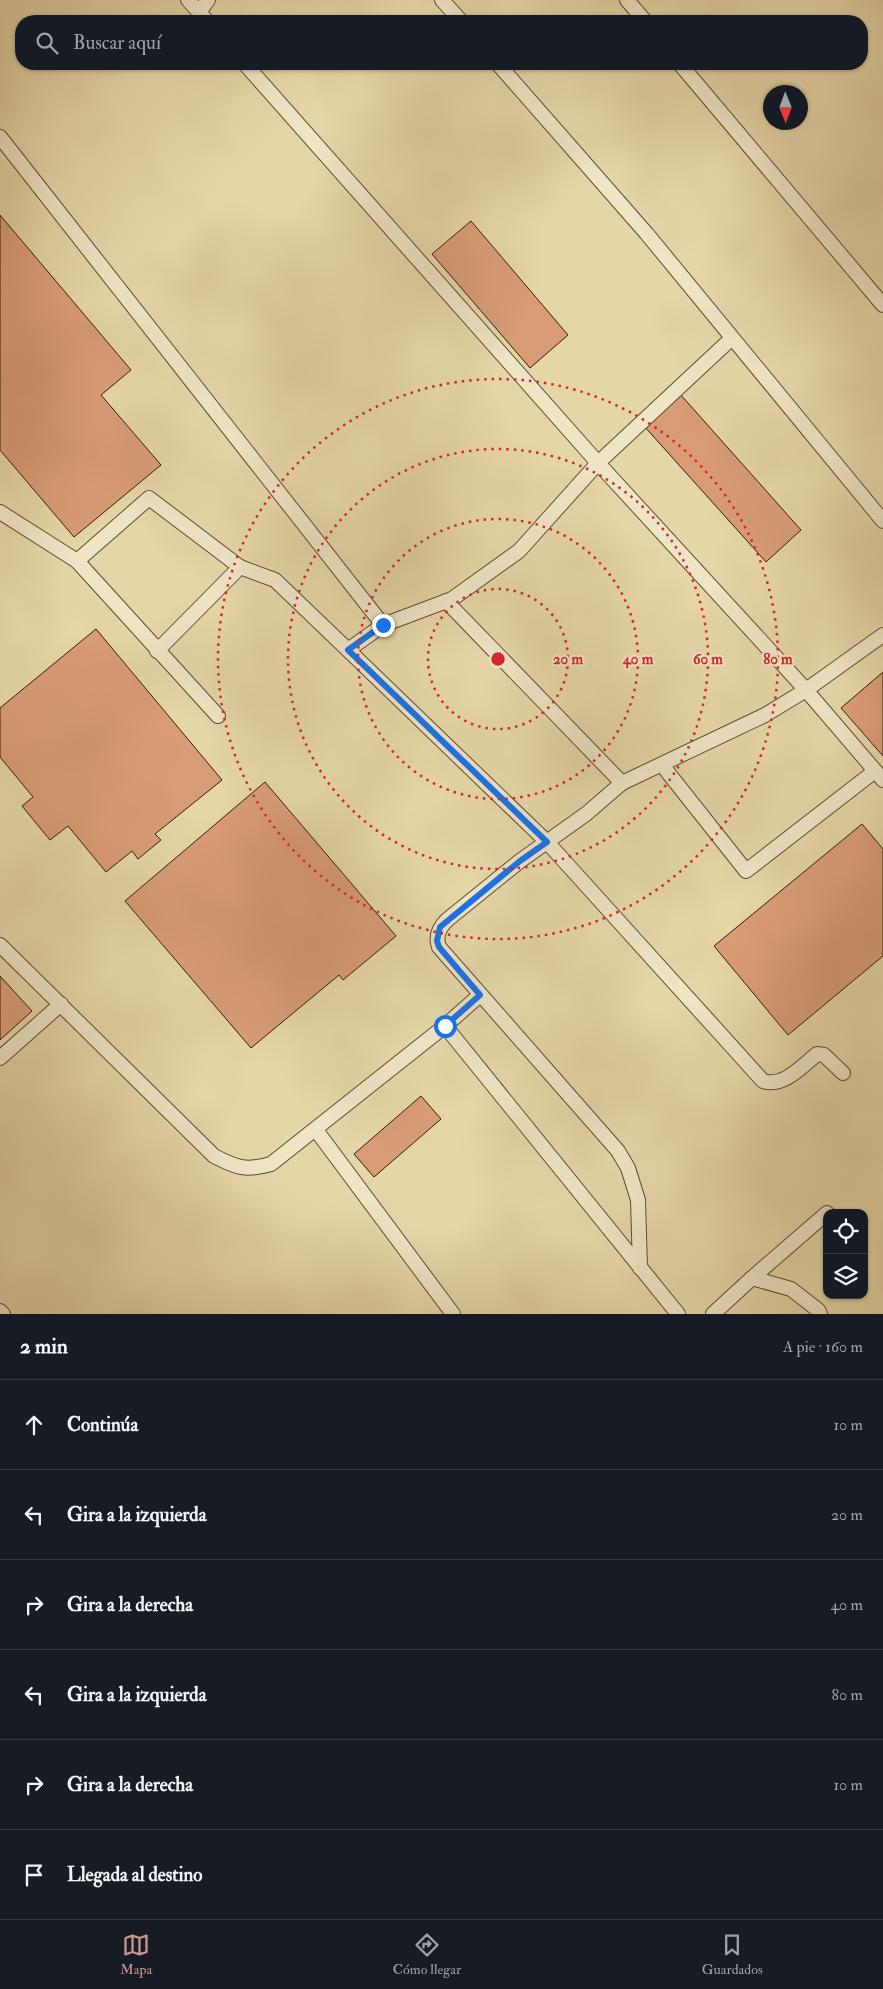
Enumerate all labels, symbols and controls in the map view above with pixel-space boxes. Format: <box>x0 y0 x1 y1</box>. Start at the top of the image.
search box <box>15 15 868 70</box>
icon: search <box>33 29 61 57</box>
text: Buscar aquí <box>73 31 161 55</box>
north arrow <box>763 85 808 130</box>
route end <box>372 614 395 637</box>
centre of rings <box>489 650 507 668</box>
text: 20 m <box>553 650 583 669</box>
text: 40 m <box>622 650 654 669</box>
text: 60 m <box>693 650 723 669</box>
text: 80 m <box>763 650 793 669</box>
route start <box>434 1015 457 1038</box>
map controls <box>823 1209 868 1299</box>
button: locate <box>823 1209 868 1254</box>
button: layers <box>823 1254 868 1299</box>
text: 2 min <box>20 1333 68 1360</box>
text: A pie · 160 m <box>783 1337 863 1357</box>
icon: ahead <box>20 1411 48 1439</box>
text: Continúa <box>67 1413 138 1437</box>
text: 10 m <box>833 1415 863 1435</box>
icon: left <box>20 1501 48 1529</box>
text: Gira a la izquierda <box>67 1503 206 1527</box>
text: 20 m <box>831 1505 863 1525</box>
icon: right <box>20 1591 48 1619</box>
text: Gira a la derecha <box>67 1593 193 1617</box>
text: 40 m <box>830 1595 863 1615</box>
icon: left <box>20 1681 48 1709</box>
text: Gira a la izquierda <box>67 1683 206 1707</box>
text: 80 m <box>832 1685 863 1705</box>
icon: right <box>20 1771 48 1799</box>
text: Gira a la derecha <box>67 1773 193 1797</box>
text: 10 m <box>833 1775 863 1795</box>
icon: arrive <box>20 1861 48 1889</box>
text: Llegada al destino <box>67 1863 202 1887</box>
tab: Mapa <box>120 1931 152 1978</box>
tab: Cómo llegar <box>393 1931 461 1978</box>
tab: Guardados <box>702 1931 763 1978</box>

